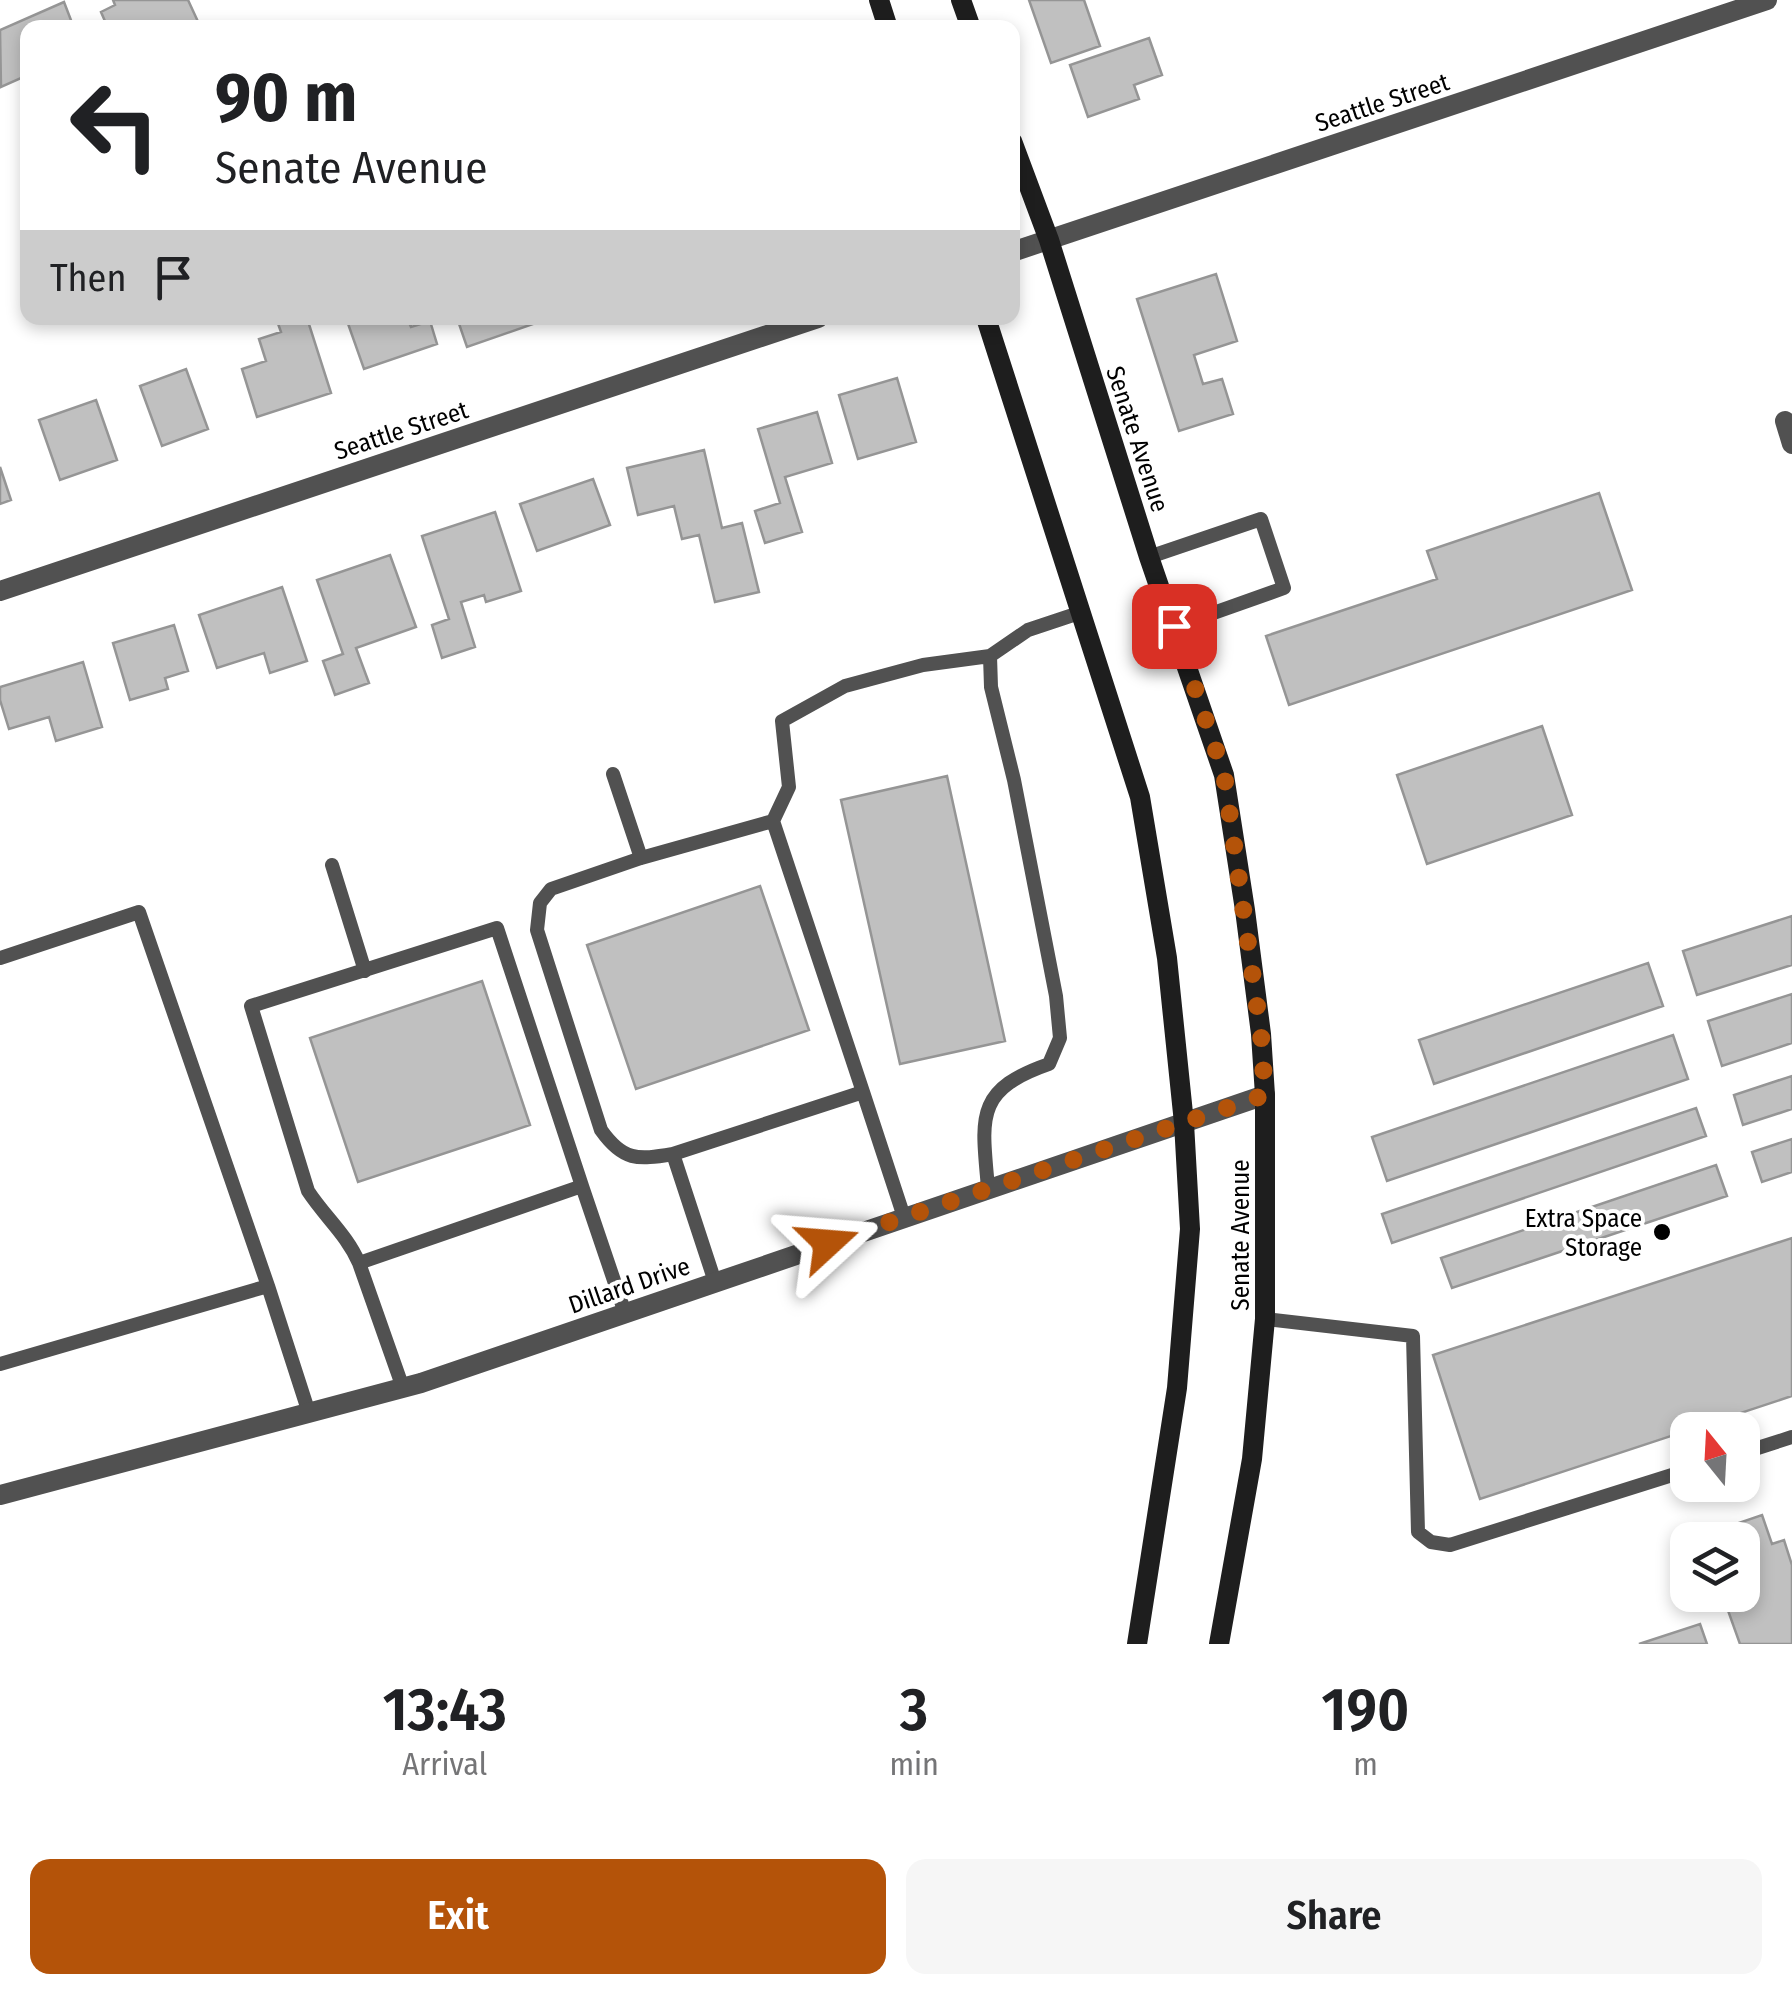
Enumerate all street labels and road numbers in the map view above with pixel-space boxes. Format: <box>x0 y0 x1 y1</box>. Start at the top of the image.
street label: Seattle Street <box>1312 67 1454 139</box>
street label: Senate Avenue <box>1099 363 1175 516</box>
street label: Seattle Street <box>331 395 473 467</box>
street label: Senate Avenue <box>1226 1159 1256 1311</box>
street label: Dillard Drive <box>565 1251 694 1321</box>

